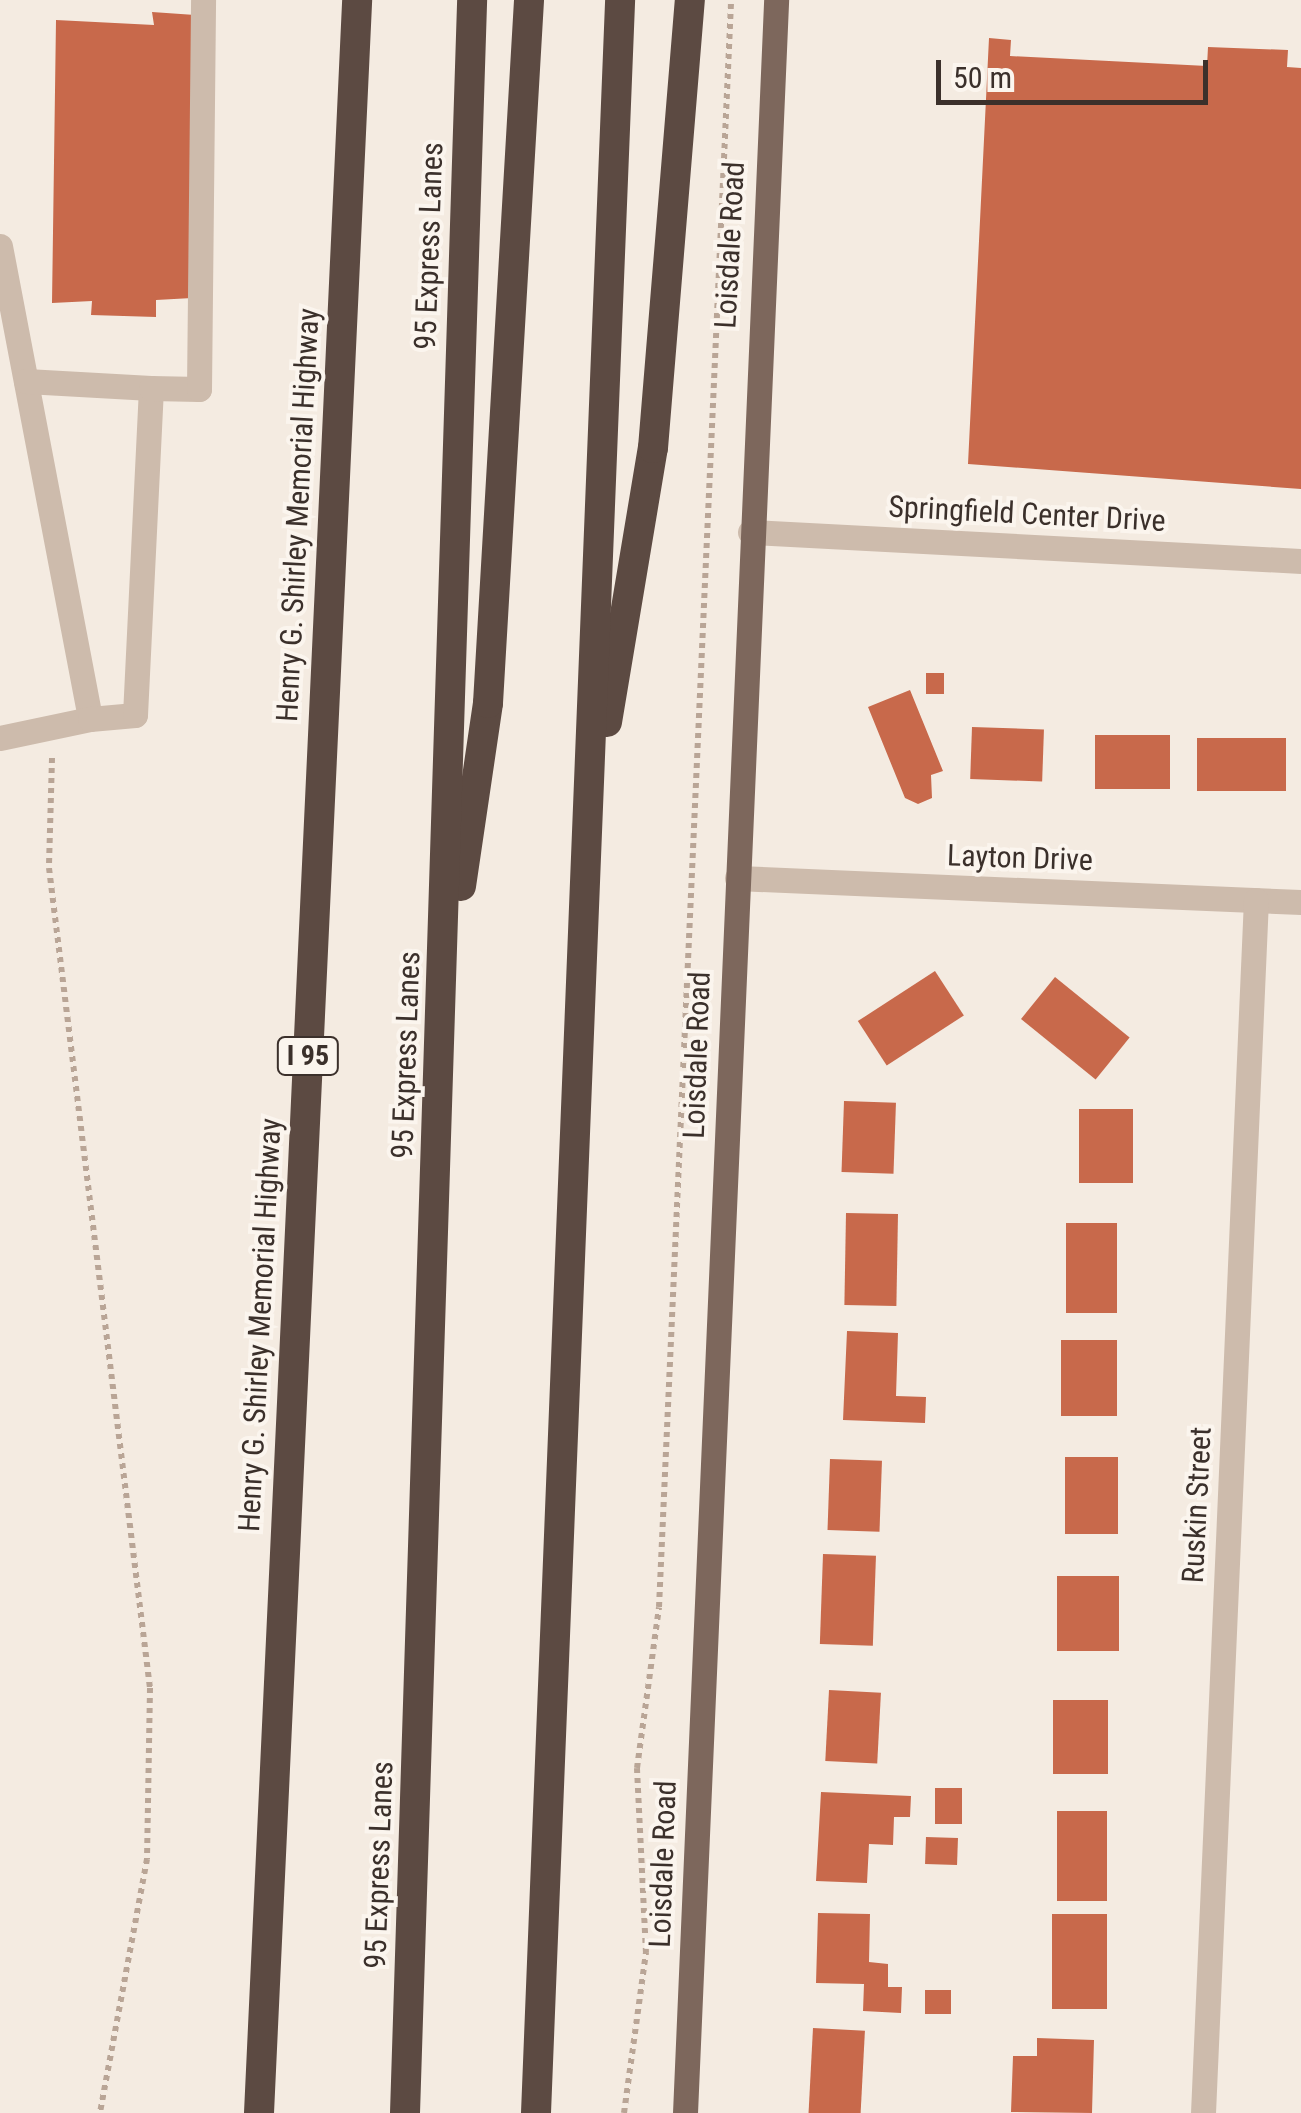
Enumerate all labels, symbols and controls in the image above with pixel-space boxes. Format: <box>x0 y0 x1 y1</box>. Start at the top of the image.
scale bar <box>941 40 1214 102</box>
text: 50 m <box>953 60 1012 95</box>
street label: 95 Express Lanes <box>407 142 451 350</box>
street label: Loisdale Road <box>708 161 752 329</box>
street label: Henry G. Shirley Memorial Highway <box>269 307 327 723</box>
street label: Springfield Center Drive <box>887 489 1167 539</box>
street label: Layton Drive <box>947 837 1093 879</box>
street label: 95 Express Lanes <box>384 951 428 1159</box>
street label: Loisdale Road <box>676 971 718 1139</box>
road number: I 95 <box>276 1033 340 1079</box>
street label: Henry G. Shirley Memorial Highway <box>231 1117 289 1533</box>
street label: Ruskin Street <box>1175 1426 1219 1584</box>
street label: 95 Express Lanes <box>357 1761 401 1969</box>
street label: Loisdale Road <box>642 1780 684 1948</box>

